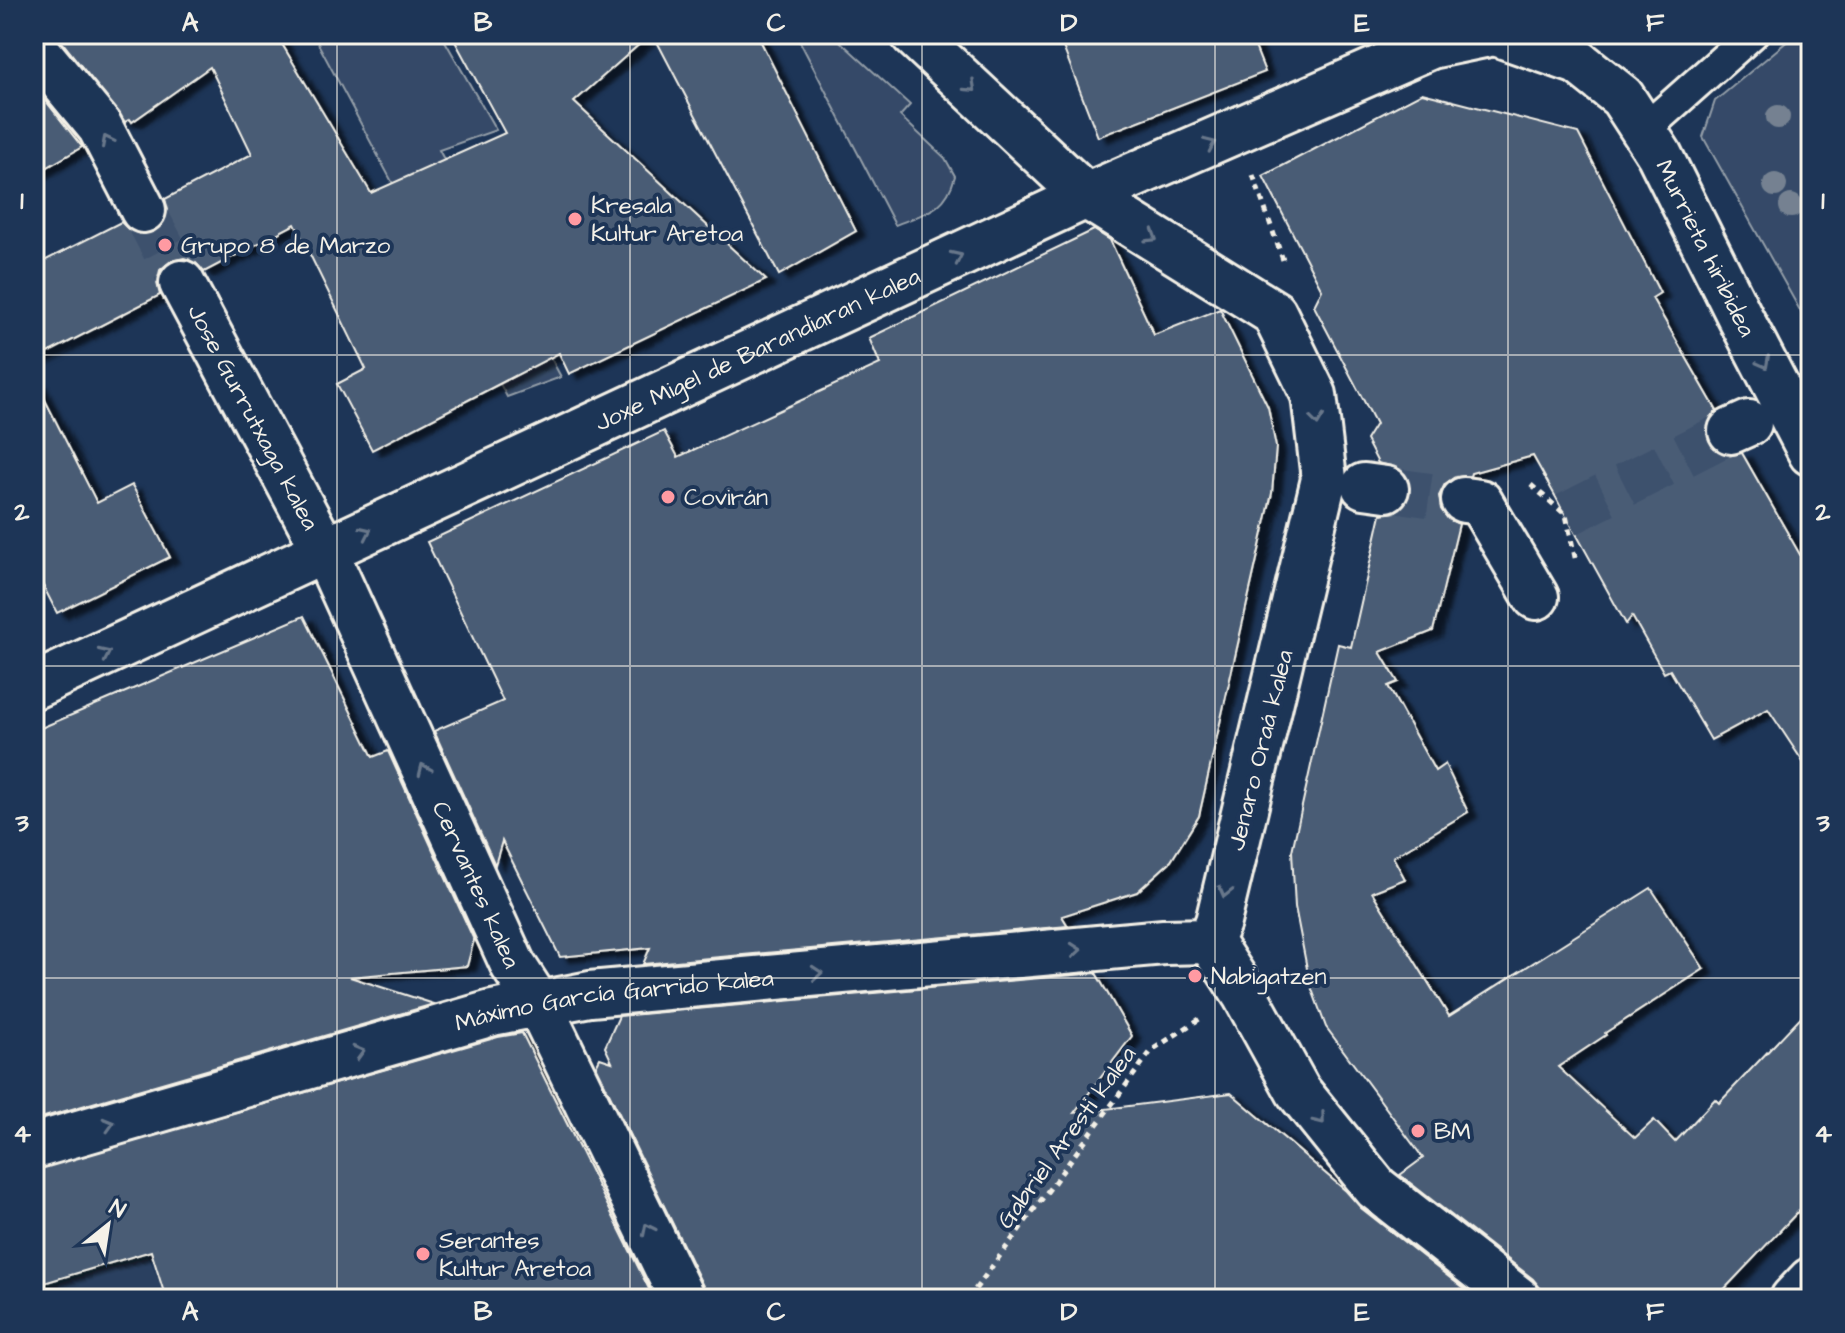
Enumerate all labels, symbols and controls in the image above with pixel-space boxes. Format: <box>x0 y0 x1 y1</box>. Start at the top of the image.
text: A <box>182 5 199 41</box>
text: B <box>474 5 493 41</box>
text: C <box>767 5 786 41</box>
text: D <box>1061 5 1078 41</box>
text: E <box>1354 5 1370 41</box>
text: F <box>1646 5 1665 41</box>
one-way arrow <box>961 78 976 92</box>
one-way arrow <box>102 134 117 149</box>
one-way arrow <box>1202 138 1216 154</box>
street label: Murrieta hiribidea <box>1647 154 1763 343</box>
text: 1 <box>20 183 24 219</box>
text: 1 <box>1821 183 1825 219</box>
place label: Kresala Kultur Aretoa <box>591 189 743 251</box>
marker: Kresala Kultur Aretoa <box>566 210 584 228</box>
one-way arrow <box>1144 228 1158 243</box>
place label: Grupo 8 de Marzo <box>181 229 391 263</box>
marker: Grupo 8 de Marzo <box>156 236 174 254</box>
one-way arrow <box>948 251 963 267</box>
street label: Joxe Migel de Barandiaran kalea <box>590 260 926 440</box>
street label: Jose Gurrutxaga kalea <box>178 299 327 537</box>
one-way arrow <box>1754 354 1769 369</box>
one-way arrow <box>1308 413 1325 427</box>
place label: Covirán <box>684 481 768 515</box>
marker: Covirán <box>659 488 677 506</box>
text: 2 <box>14 494 30 530</box>
text: 2 <box>1815 494 1831 530</box>
one-way arrow <box>357 526 372 542</box>
street label: Jenaro Oraá kalea <box>1220 646 1302 854</box>
one-way arrow <box>97 648 111 664</box>
one-way arrow <box>418 763 434 777</box>
street label: Cervantes kalea <box>423 796 528 974</box>
text: 3 <box>14 805 29 841</box>
text: 3 <box>1815 805 1830 841</box>
one-way arrow <box>1217 885 1234 899</box>
one-way arrow <box>1070 941 1083 958</box>
place label: Nabigatzen <box>1211 960 1327 995</box>
street label: Máximo García Garrido kalea <box>451 961 775 1041</box>
one-way arrow <box>811 965 824 982</box>
marker: Nabigatzen <box>1186 967 1204 985</box>
street label: Gabriel Aresti kalea <box>989 1039 1145 1236</box>
one-way arrow <box>351 1044 365 1061</box>
one-way arrow <box>1310 1110 1324 1125</box>
place label: BM <box>1434 1115 1471 1149</box>
text: 4 <box>13 1116 31 1152</box>
text: 4 <box>1814 1116 1832 1152</box>
one-way arrow <box>101 1117 115 1133</box>
marker: BM <box>1409 1122 1427 1140</box>
north arrow <box>68 1185 148 1265</box>
text: N <box>104 1192 131 1226</box>
one-way arrow <box>642 1222 658 1237</box>
place label: Serantes Kultur Aretoa <box>439 1224 591 1286</box>
marker: Serantes Kultur Aretoa <box>414 1245 432 1263</box>
text: A <box>182 1294 199 1330</box>
text: B <box>474 1294 493 1330</box>
text: C <box>767 1294 786 1330</box>
text: D <box>1061 1294 1078 1330</box>
text: E <box>1354 1294 1370 1330</box>
text: F <box>1646 1294 1665 1330</box>

